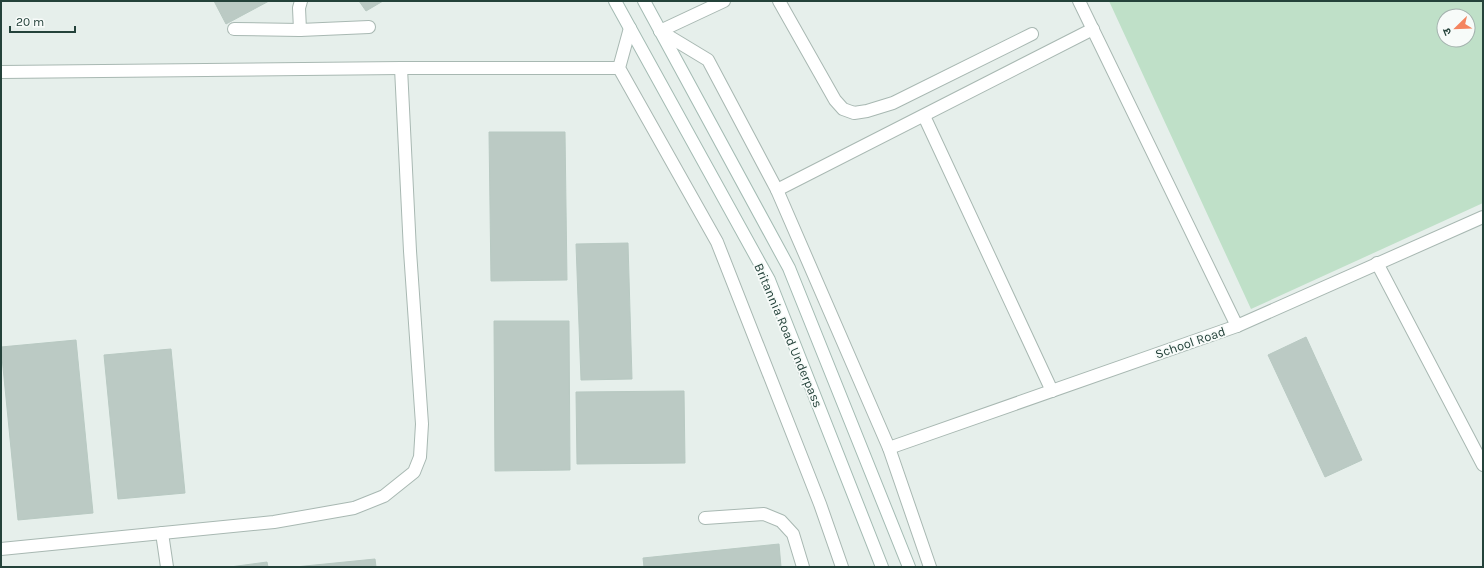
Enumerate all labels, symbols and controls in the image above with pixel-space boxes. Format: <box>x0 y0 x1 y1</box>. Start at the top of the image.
scale bar <box>10 8 75 34</box>
north arrow <box>1436 8 1476 48</box>
text: 20 m <box>16 15 44 29</box>
text: उ <box>1440 26 1454 37</box>
street label: Britannia Road Underpass <box>751 261 826 410</box>
street label: School Road <box>1153 323 1227 361</box>

